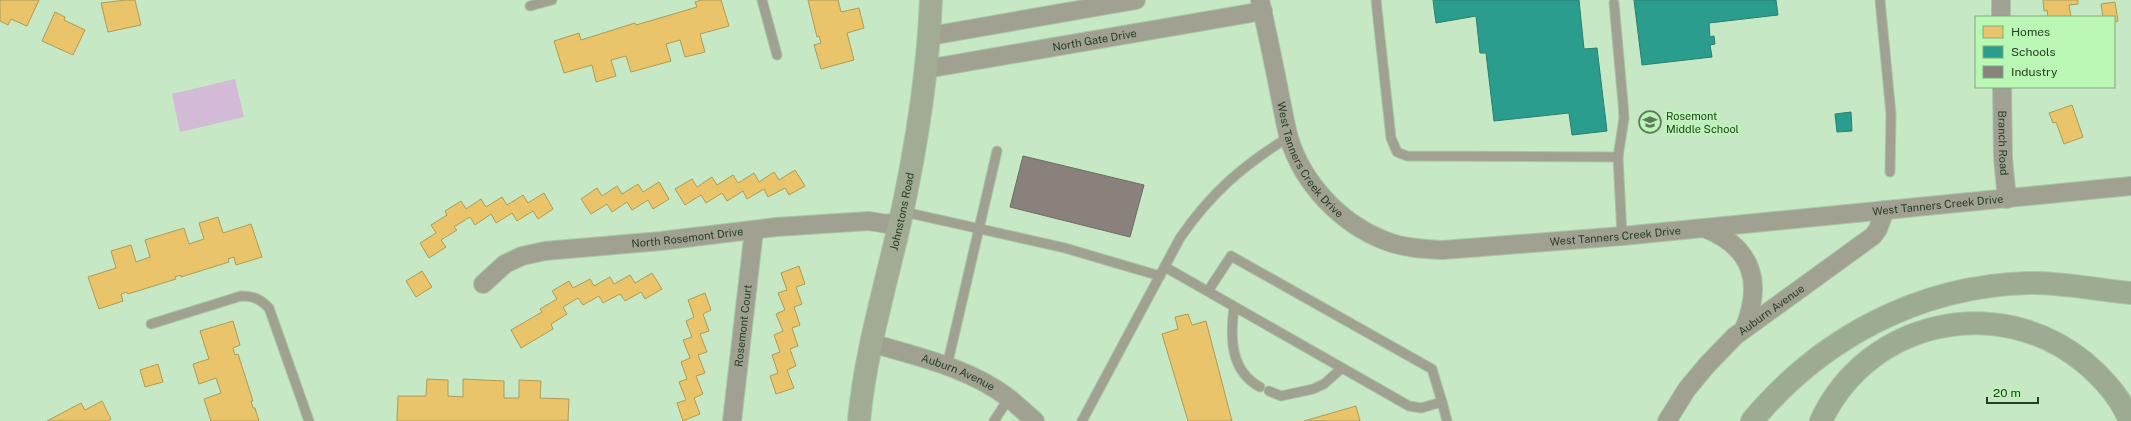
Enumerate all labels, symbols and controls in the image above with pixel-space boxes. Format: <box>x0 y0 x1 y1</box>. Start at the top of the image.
legend <box>1975 16 2115 88</box>
text: Homes <box>2011 25 2050 39</box>
street label: North Gate Drive <box>1052 27 1138 53</box>
text: Schools <box>2011 45 2056 59</box>
text: Industry <box>2011 65 2058 79</box>
street label: West Tanners Creek Drive <box>1275 101 1346 220</box>
school or university icon: Rosemont Middle School <box>1637 109 1663 135</box>
place label: Rosemont Middle School <box>1666 110 1739 135</box>
street label: Branch Road <box>1996 110 2011 176</box>
street label: Johnstons Road <box>887 171 916 252</box>
street label: West Tanners Creek Drive <box>1872 193 2004 217</box>
street label: West Tanners Creek Drive <box>1549 224 1681 248</box>
street label: North Rosemont Drive <box>631 225 744 250</box>
street label: Auburn Avenue <box>1736 282 1806 338</box>
street label: Rosemont Court <box>732 284 754 367</box>
street label: Auburn Avenue <box>920 352 997 393</box>
scale bar <box>1987 379 2038 405</box>
text: 20 m <box>1993 386 2021 400</box>

